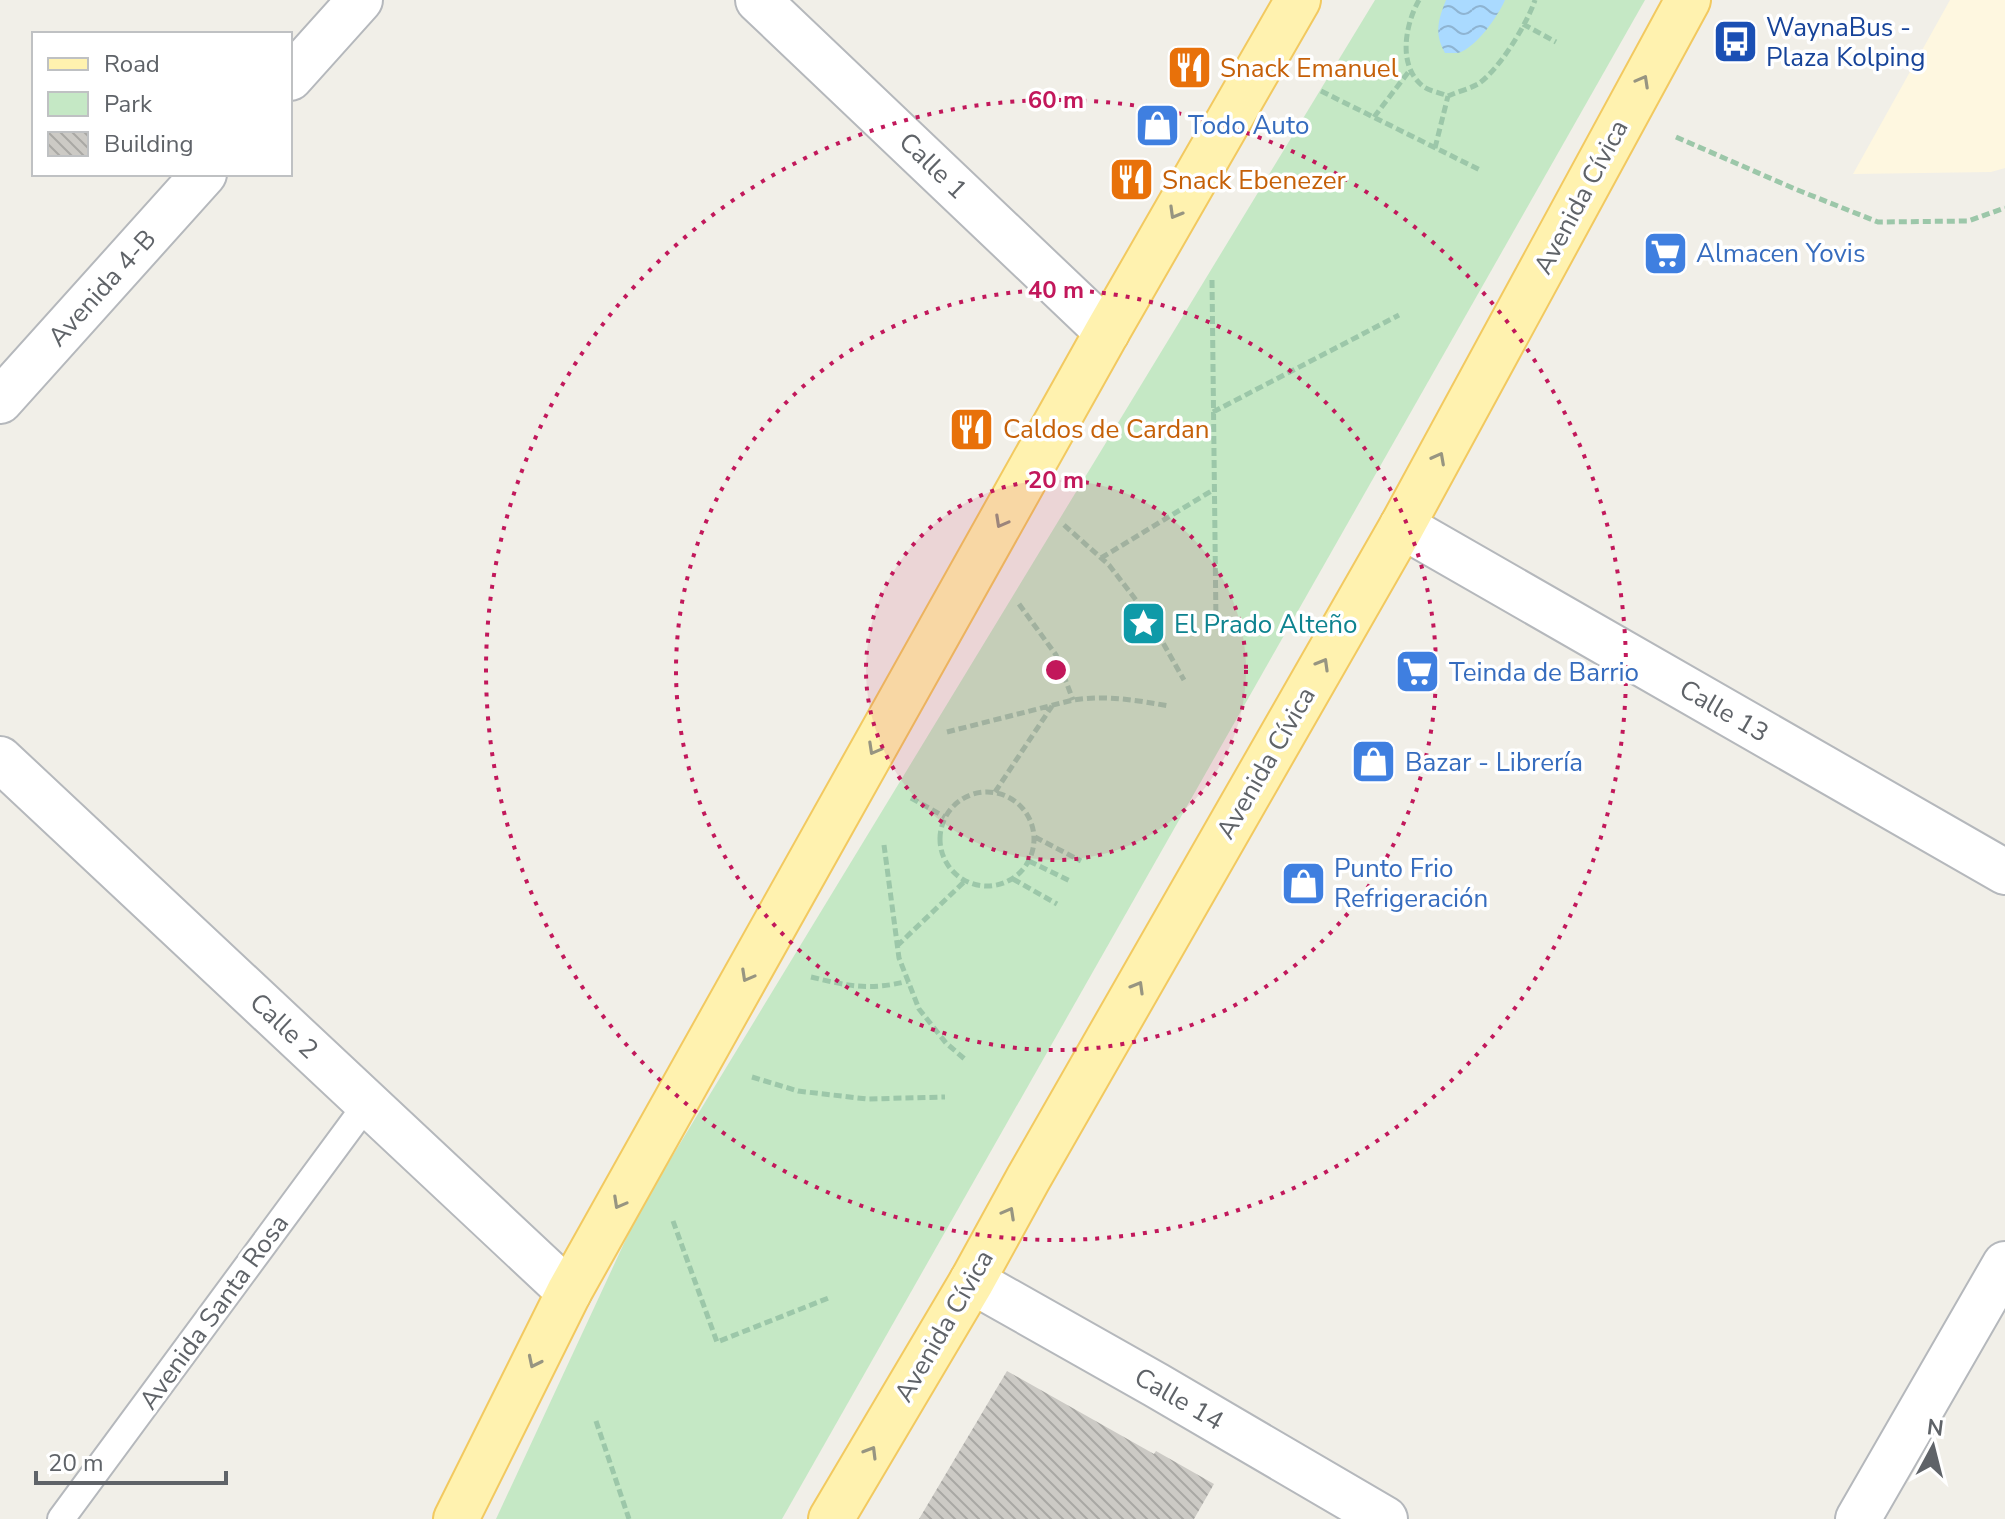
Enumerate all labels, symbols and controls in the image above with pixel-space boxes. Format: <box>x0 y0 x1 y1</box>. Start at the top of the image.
place label: WaynaBus - Plaza Kolping <box>1766 10 1926 75</box>
bus stop icon: WaynaBus - Plaza Kolping <box>1711 18 1759 66</box>
legend <box>32 32 292 176</box>
restaurant icon: Snack Emanuel <box>1165 44 1213 92</box>
text: Road <box>104 48 160 80</box>
place label: Snack Emanuel <box>1220 51 1399 86</box>
one-way arrow <box>1634 75 1649 90</box>
text: 60 m <box>1028 84 1084 116</box>
text: Park <box>104 88 153 120</box>
shop icon: Todo Auto <box>1133 101 1181 149</box>
place label: Todo Auto <box>1188 108 1309 143</box>
street label: Avenida Cívica <box>1526 114 1636 280</box>
street label: Calle 1 <box>891 125 975 207</box>
text: Building <box>104 128 194 160</box>
restaurant icon: Snack Ebenezer <box>1107 156 1155 204</box>
place label: Snack Ebenezer <box>1162 163 1347 198</box>
one-way arrow <box>1170 205 1185 220</box>
street label: Avenida 4-B <box>40 222 164 354</box>
supermarket icon: Almacen Yovis <box>1641 229 1689 277</box>
place label: Almacen Yovis <box>1696 236 1865 271</box>
text: 40 m <box>1028 274 1084 306</box>
restaurant icon: Caldos de Cardan <box>948 405 996 453</box>
place label: Caldos de Cardan <box>1003 412 1210 447</box>
one-way arrow <box>1430 451 1445 466</box>
text: 20 m <box>1028 464 1084 496</box>
one-way arrow <box>995 514 1011 528</box>
place icon: El Prado Alteño <box>1119 600 1167 648</box>
place label: El Prado Alteño <box>1174 607 1357 642</box>
supermarket icon: Teinda de Barrio <box>1394 648 1442 696</box>
place label: Teinda de Barrio <box>1449 655 1639 690</box>
centre of rings <box>1042 656 1070 684</box>
one-way arrow <box>1313 658 1329 673</box>
street label: Calle 13 <box>1673 671 1775 751</box>
street label: Avenida Cívica <box>1208 680 1324 846</box>
shop icon: Bazar - Librería <box>1350 738 1398 786</box>
one-way arrow <box>868 740 884 755</box>
place label: Bazar - Librería <box>1405 745 1583 780</box>
place label: Punto Frio Refrigeración <box>1334 851 1488 916</box>
shop icon: Punto Frio Refrigeración <box>1279 859 1327 907</box>
one-way arrow <box>741 968 756 982</box>
one-way arrow <box>1128 981 1144 996</box>
street label: Calle 2 <box>242 985 326 1067</box>
one-way arrow <box>613 1194 629 1209</box>
street label: Avenida Santa Rosa <box>131 1207 297 1417</box>
one-way arrow <box>999 1207 1015 1222</box>
street label: Avenida Cívica <box>886 1243 1002 1409</box>
one-way arrow <box>528 1354 544 1368</box>
street label: Calle 14 <box>1128 1359 1230 1439</box>
north arrow <box>1893 1407 1973 1487</box>
text: N <box>1925 1412 1945 1444</box>
scale bar <box>36 1435 226 1485</box>
one-way arrow <box>861 1446 877 1461</box>
text: 20 m <box>48 1447 104 1479</box>

